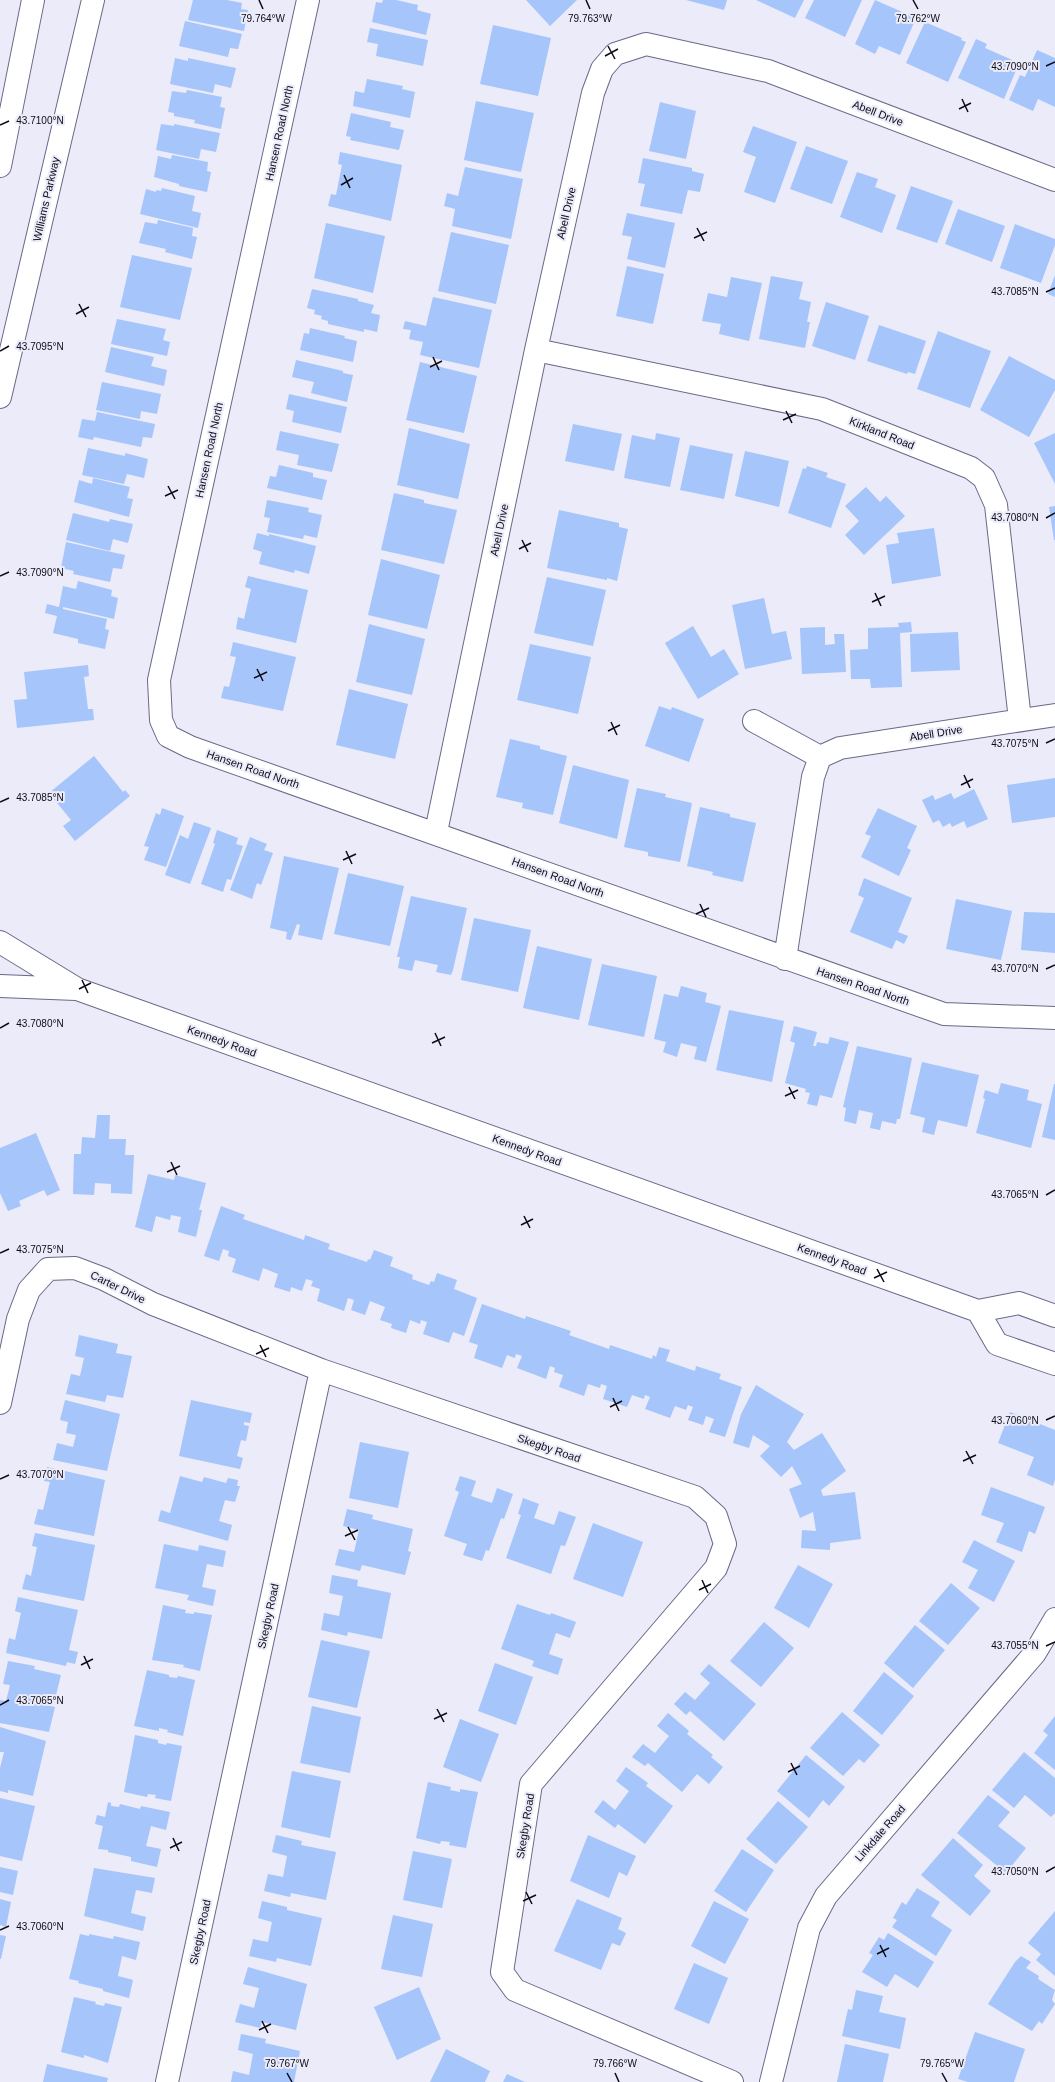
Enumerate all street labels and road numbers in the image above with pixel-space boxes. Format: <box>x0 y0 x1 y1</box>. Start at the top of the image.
street label: Hansen Road North <box>263 84 295 182</box>
street label: Abell Drive <box>851 98 905 128</box>
street label: Williams Parkway <box>30 155 62 242</box>
street label: Abell Drive <box>554 186 578 240</box>
street label: Hansen Road North <box>193 401 225 499</box>
street label: Kirkland Road <box>848 414 916 452</box>
street label: Abell Drive <box>488 503 510 557</box>
street label: Abell Drive <box>909 723 963 743</box>
street label: Hansen Road North <box>205 747 301 791</box>
street label: Hansen Road North <box>510 855 606 899</box>
street label: Hansen Road North <box>815 964 911 1008</box>
street label: Kennedy Road <box>186 1023 258 1059</box>
street label: Kennedy Road <box>491 1132 563 1168</box>
street label: Kennedy Road <box>796 1241 868 1277</box>
street label: Carter Drive <box>89 1269 147 1305</box>
street label: Skegby Road <box>516 1432 582 1464</box>
street label: Skegby Road <box>255 1582 281 1650</box>
street label: Skegby Road <box>514 1792 536 1860</box>
street label: Linkdale Road <box>852 1803 908 1863</box>
street label: Skegby Road <box>187 1898 213 1966</box>

